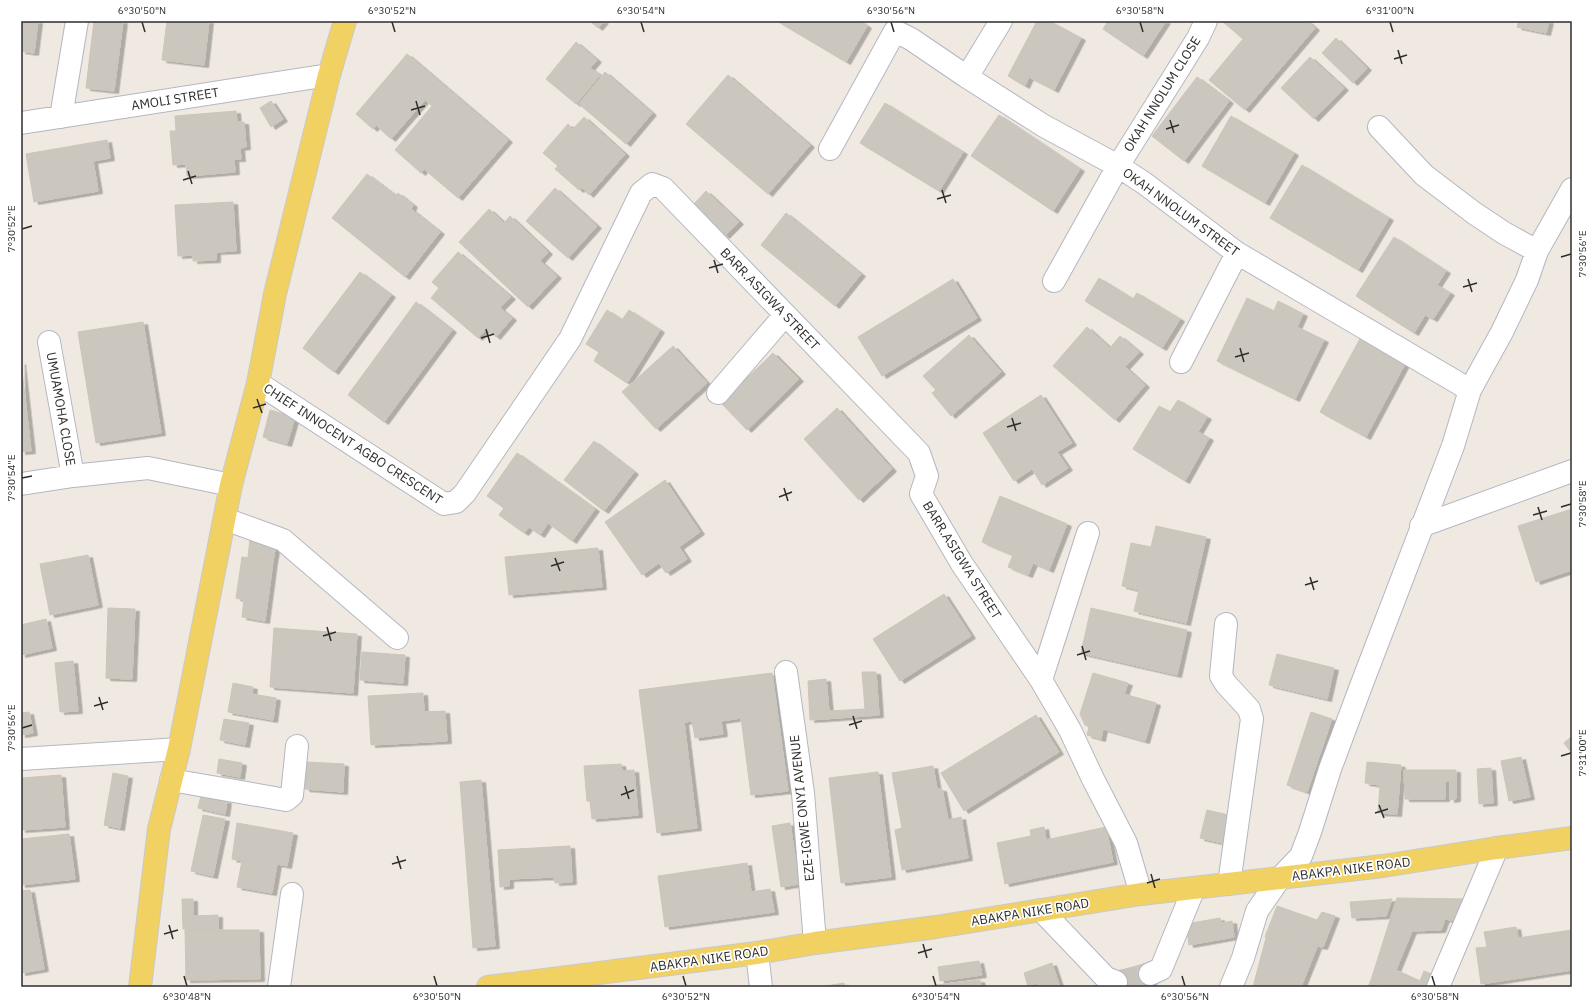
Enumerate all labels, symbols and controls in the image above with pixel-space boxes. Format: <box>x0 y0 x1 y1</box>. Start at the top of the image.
text: 6°30'50"N <box>118 4 166 17</box>
text: 6°30'52"N <box>368 4 416 17</box>
text: 6°30'54"N <box>617 4 665 17</box>
text: 6°30'56"N <box>867 4 915 17</box>
text: 6°30'58"N <box>1116 4 1164 17</box>
text: 6°31'00"N <box>1366 4 1414 17</box>
street label: OKAH NNOLUM CLOSE <box>1120 33 1204 155</box>
street label: AMOLI STREET <box>130 84 221 114</box>
street label: OKAH NNOLUM STREET <box>1119 164 1243 260</box>
text: 7°30'52"E <box>5 205 18 253</box>
text: 7°30'56"E <box>1576 230 1589 278</box>
street label: BARR.ASIGWA STREET <box>717 244 824 354</box>
street label: UMUAMOHA CLOSE <box>43 351 79 467</box>
street label: CHIEF INNOCENT AGBO CRESCENT <box>260 380 446 509</box>
text: 7°30'54"E <box>5 454 18 502</box>
text: 7°30'58"E <box>1576 480 1589 528</box>
street label: BARR.ASIGWA STREET <box>919 498 1005 623</box>
text: 7°30'56"E <box>5 704 18 752</box>
text: 7°31'00"E <box>1576 729 1589 777</box>
street label: EZE-IGWE ONYI AVENUE <box>786 734 818 882</box>
street label: ABAKPA NIKE ROAD <box>1291 853 1411 885</box>
street label: ABAKPA NIKE ROAD <box>970 894 1090 930</box>
street label: ABAKPA NIKE ROAD <box>649 942 769 976</box>
text: 6°30'48"N <box>163 990 211 1003</box>
text: 6°30'50"N <box>413 990 461 1003</box>
text: 6°30'52"N <box>662 990 710 1003</box>
text: 6°30'54"N <box>912 990 960 1003</box>
text: 6°30'56"N <box>1161 990 1209 1003</box>
text: 6°30'58"N <box>1411 990 1459 1003</box>

